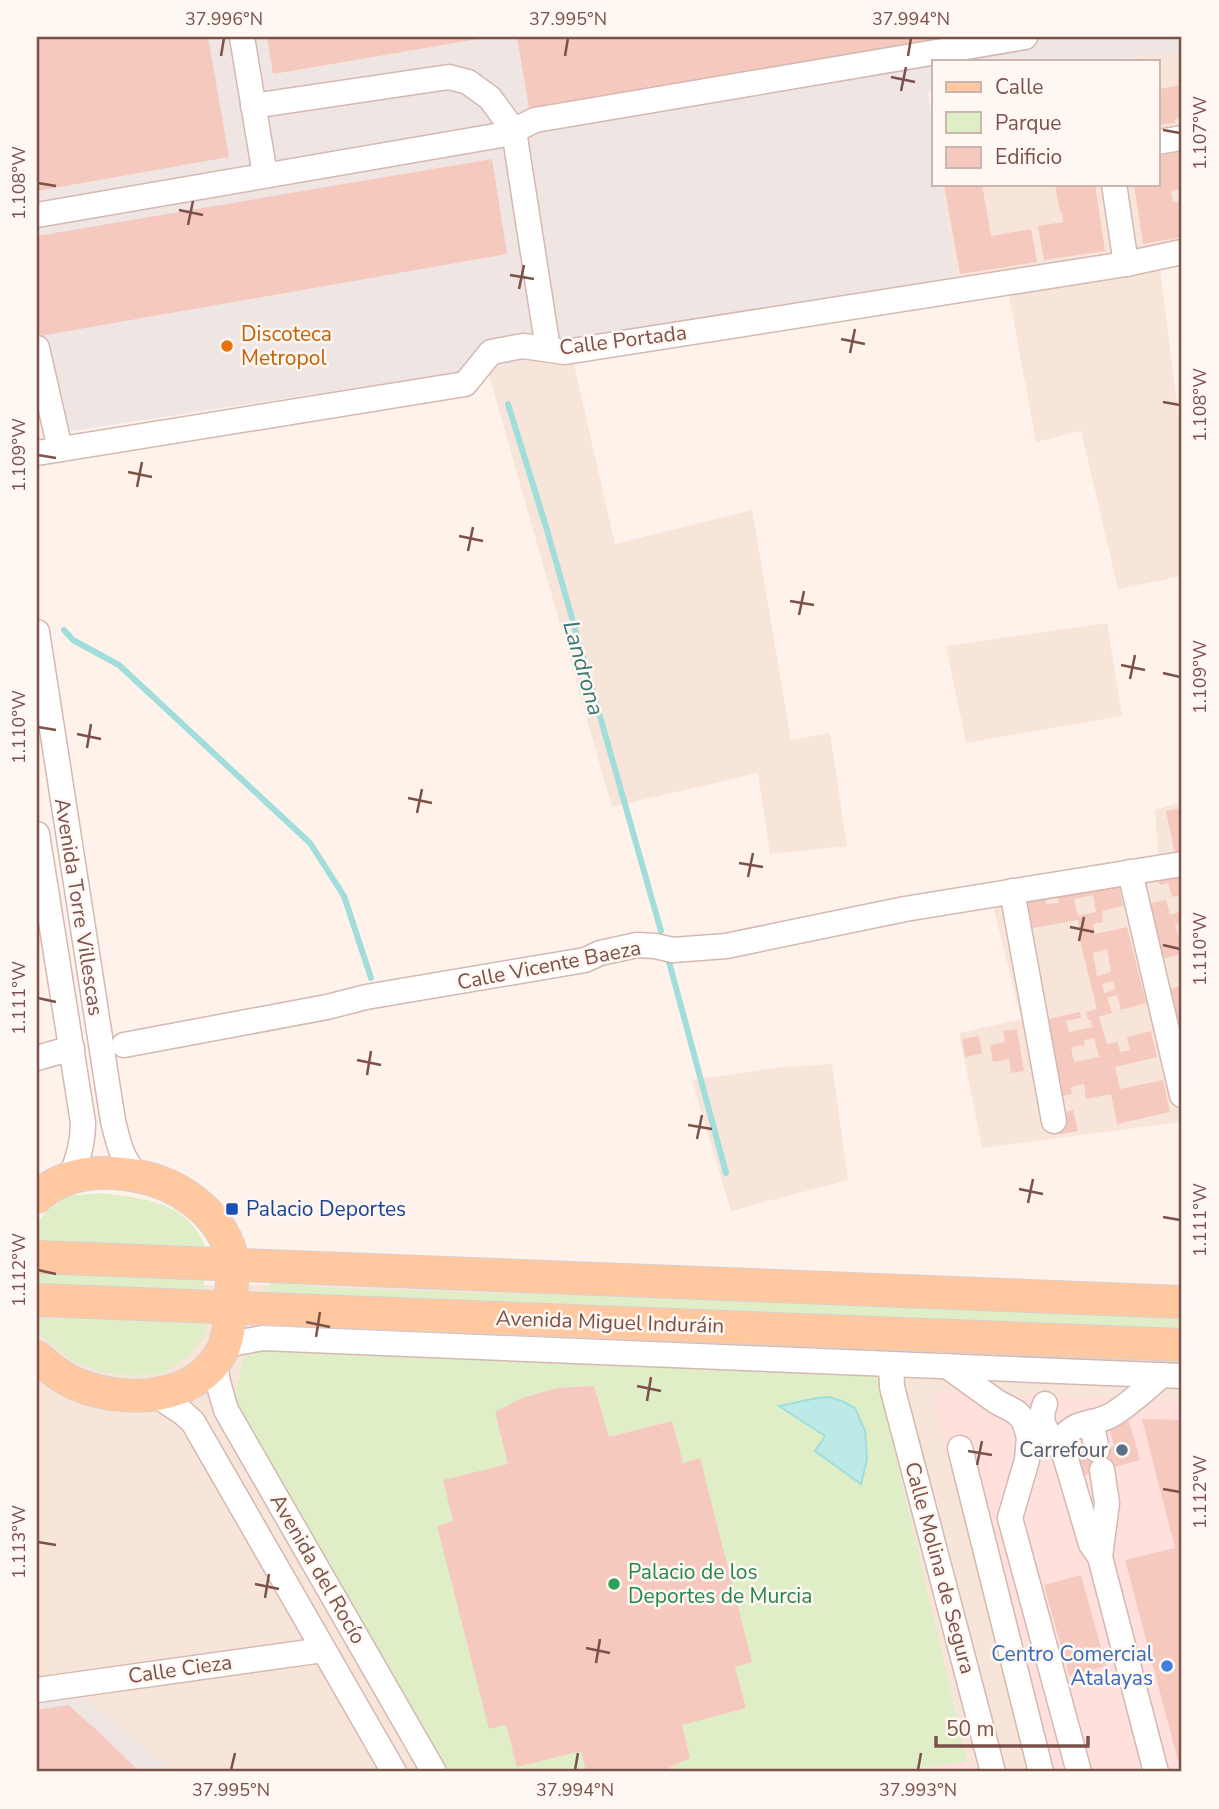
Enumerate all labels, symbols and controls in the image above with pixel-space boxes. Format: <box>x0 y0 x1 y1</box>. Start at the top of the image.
text: 37.996°N <box>185 7 263 31</box>
text: 37.995°N <box>529 7 607 31</box>
text: 37.994°N <box>872 7 950 31</box>
legend <box>932 60 1160 186</box>
text: Calle <box>995 73 1043 101</box>
text: 1.107°W <box>1188 96 1212 170</box>
text: Parque <box>995 109 1062 137</box>
text: Edificio <box>995 143 1062 171</box>
text: 1.108°W <box>7 146 31 220</box>
street label: Calle Portada <box>558 318 688 362</box>
place label: Discoteca Metropol <box>241 320 332 372</box>
marker: Discoteca Metropol <box>219 338 235 354</box>
text: 1.108°W <box>1188 368 1212 442</box>
text: 1.109°W <box>7 418 31 492</box>
water label: Landrona <box>555 617 612 719</box>
text: 1.109°W <box>1188 640 1212 714</box>
text: 1.110°W <box>7 690 31 764</box>
street label: Avenida Torre Villescas <box>48 796 110 1018</box>
text: 1.110°W <box>1188 912 1212 986</box>
street label: Calle Vicente Baeza <box>455 933 643 997</box>
text: 1.111°W <box>7 961 31 1035</box>
text: 1.111°W <box>1188 1183 1212 1257</box>
place label: Palacio Deportes <box>246 1195 406 1223</box>
marker: Palacio Deportes <box>224 1201 240 1217</box>
text: 1.112°W <box>7 1233 31 1307</box>
street label: Avenida Miguel Induráin <box>495 1304 725 1340</box>
place label: Carrefour <box>1019 1436 1108 1464</box>
marker: Carrefour <box>1114 1442 1130 1458</box>
text: 1.112°W <box>1188 1455 1212 1529</box>
street label: Calle Molina de Segura <box>898 1459 982 1677</box>
street label: Avenida del Rocío <box>264 1489 372 1649</box>
text: 1.113°W <box>7 1505 31 1579</box>
place label: Palacio de los Deportes de Murcia <box>628 1558 812 1610</box>
marker: Palacio de los Deportes de Murcia <box>606 1576 622 1592</box>
place label: Centro Comercial Atalayas <box>991 1640 1154 1692</box>
street label: Calle Cieza <box>126 1648 234 1690</box>
marker: Centro Comercial Atalayas <box>1159 1658 1175 1674</box>
scale bar <box>936 1704 1088 1748</box>
text: 50 m <box>946 1715 995 1743</box>
text: 37.995°N <box>192 1778 270 1802</box>
text: 37.994°N <box>536 1778 614 1802</box>
text: 37.993°N <box>879 1778 957 1802</box>

